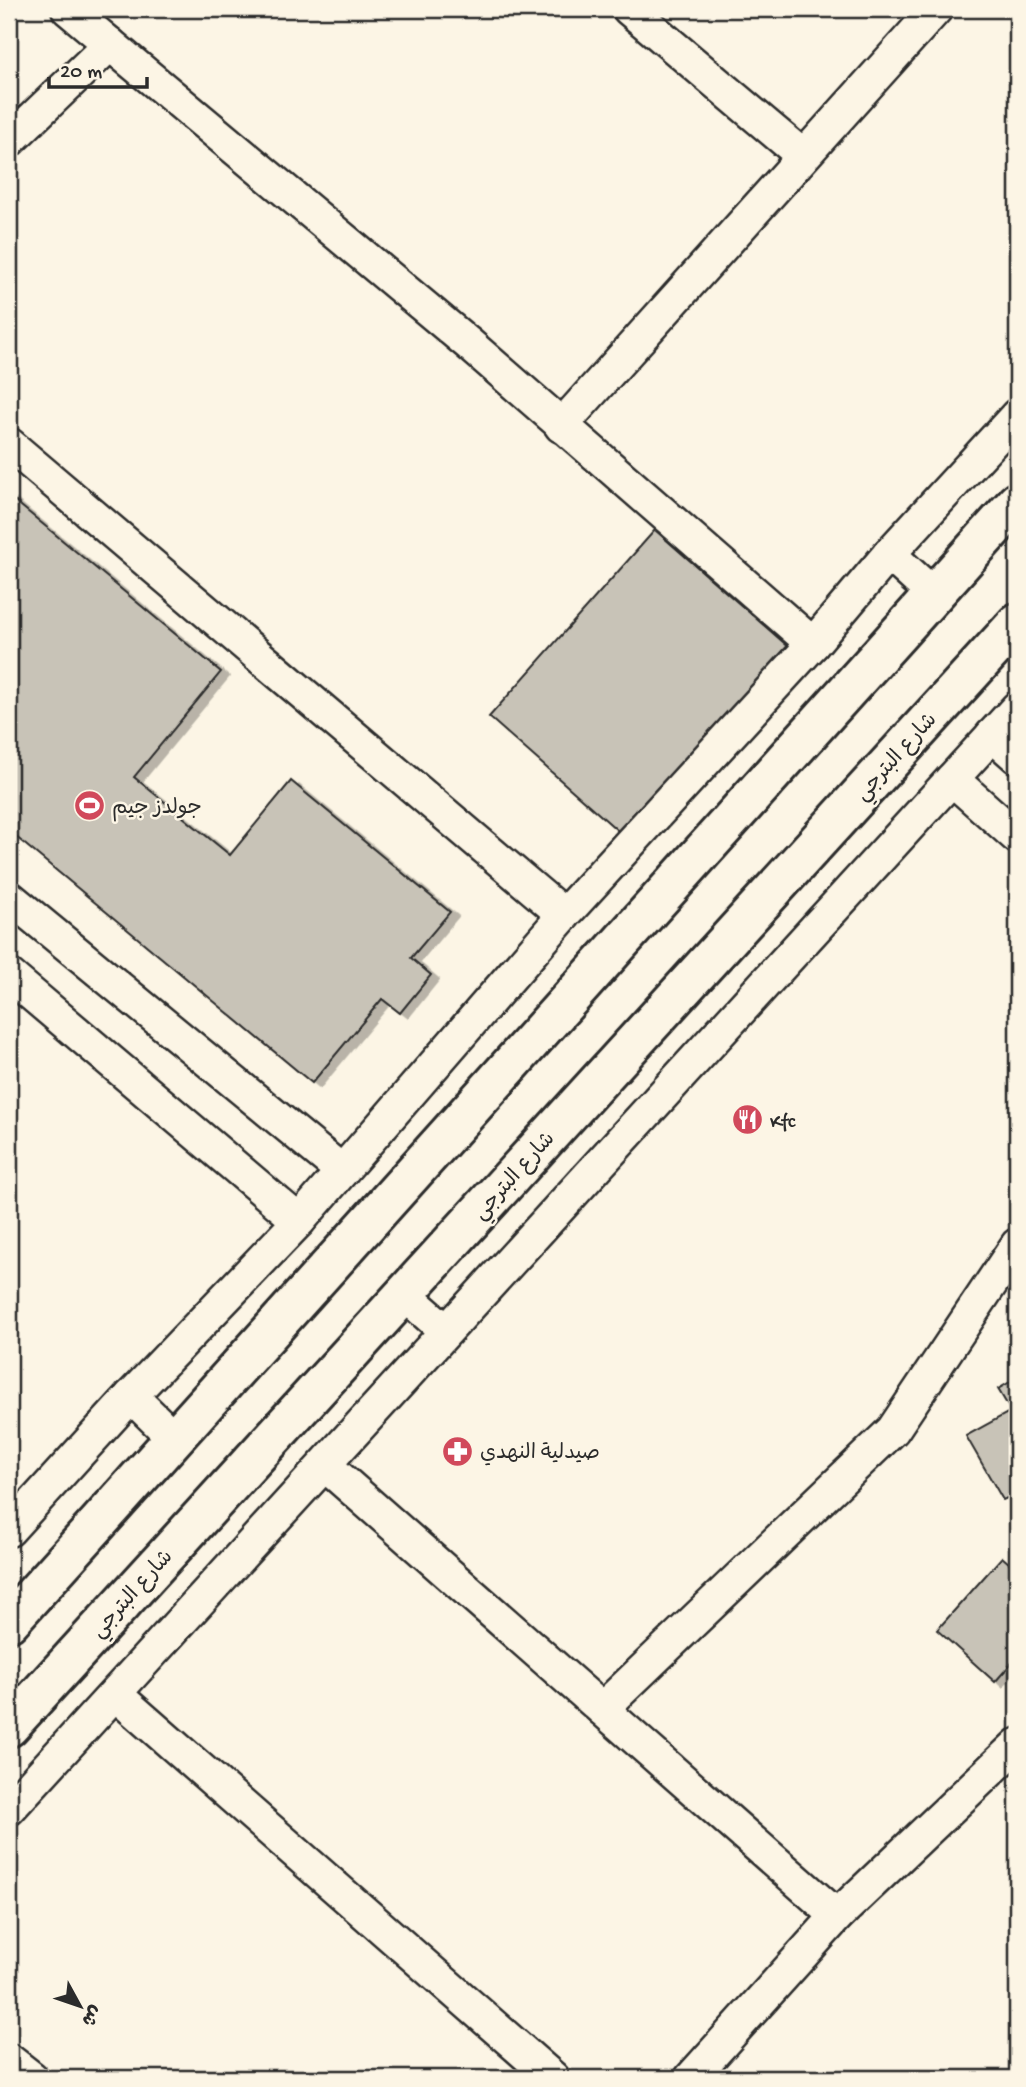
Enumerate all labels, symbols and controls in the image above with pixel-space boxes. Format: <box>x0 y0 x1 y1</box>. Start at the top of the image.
scale bar <box>49 46 147 90</box>
text: 20 m <box>60 61 102 86</box>
street label: شارع البترجي <box>851 709 946 810</box>
sports icon: جولدز جيم <box>72 789 106 823</box>
place label: جولدز جيم <box>112 797 202 822</box>
restaurant icon: Kfc <box>730 1103 764 1137</box>
place label: Kfc <box>770 1111 796 1136</box>
street label: شارع البترجي <box>469 1128 564 1229</box>
pharmacy icon: صيدلية النهدي <box>440 1434 474 1468</box>
place label: صيدلية النهدي <box>480 1442 600 1467</box>
street label: شارع البترجي <box>87 1546 182 1647</box>
north arrow <box>46 1972 116 2042</box>
text: ش <box>75 1999 106 2030</box>

